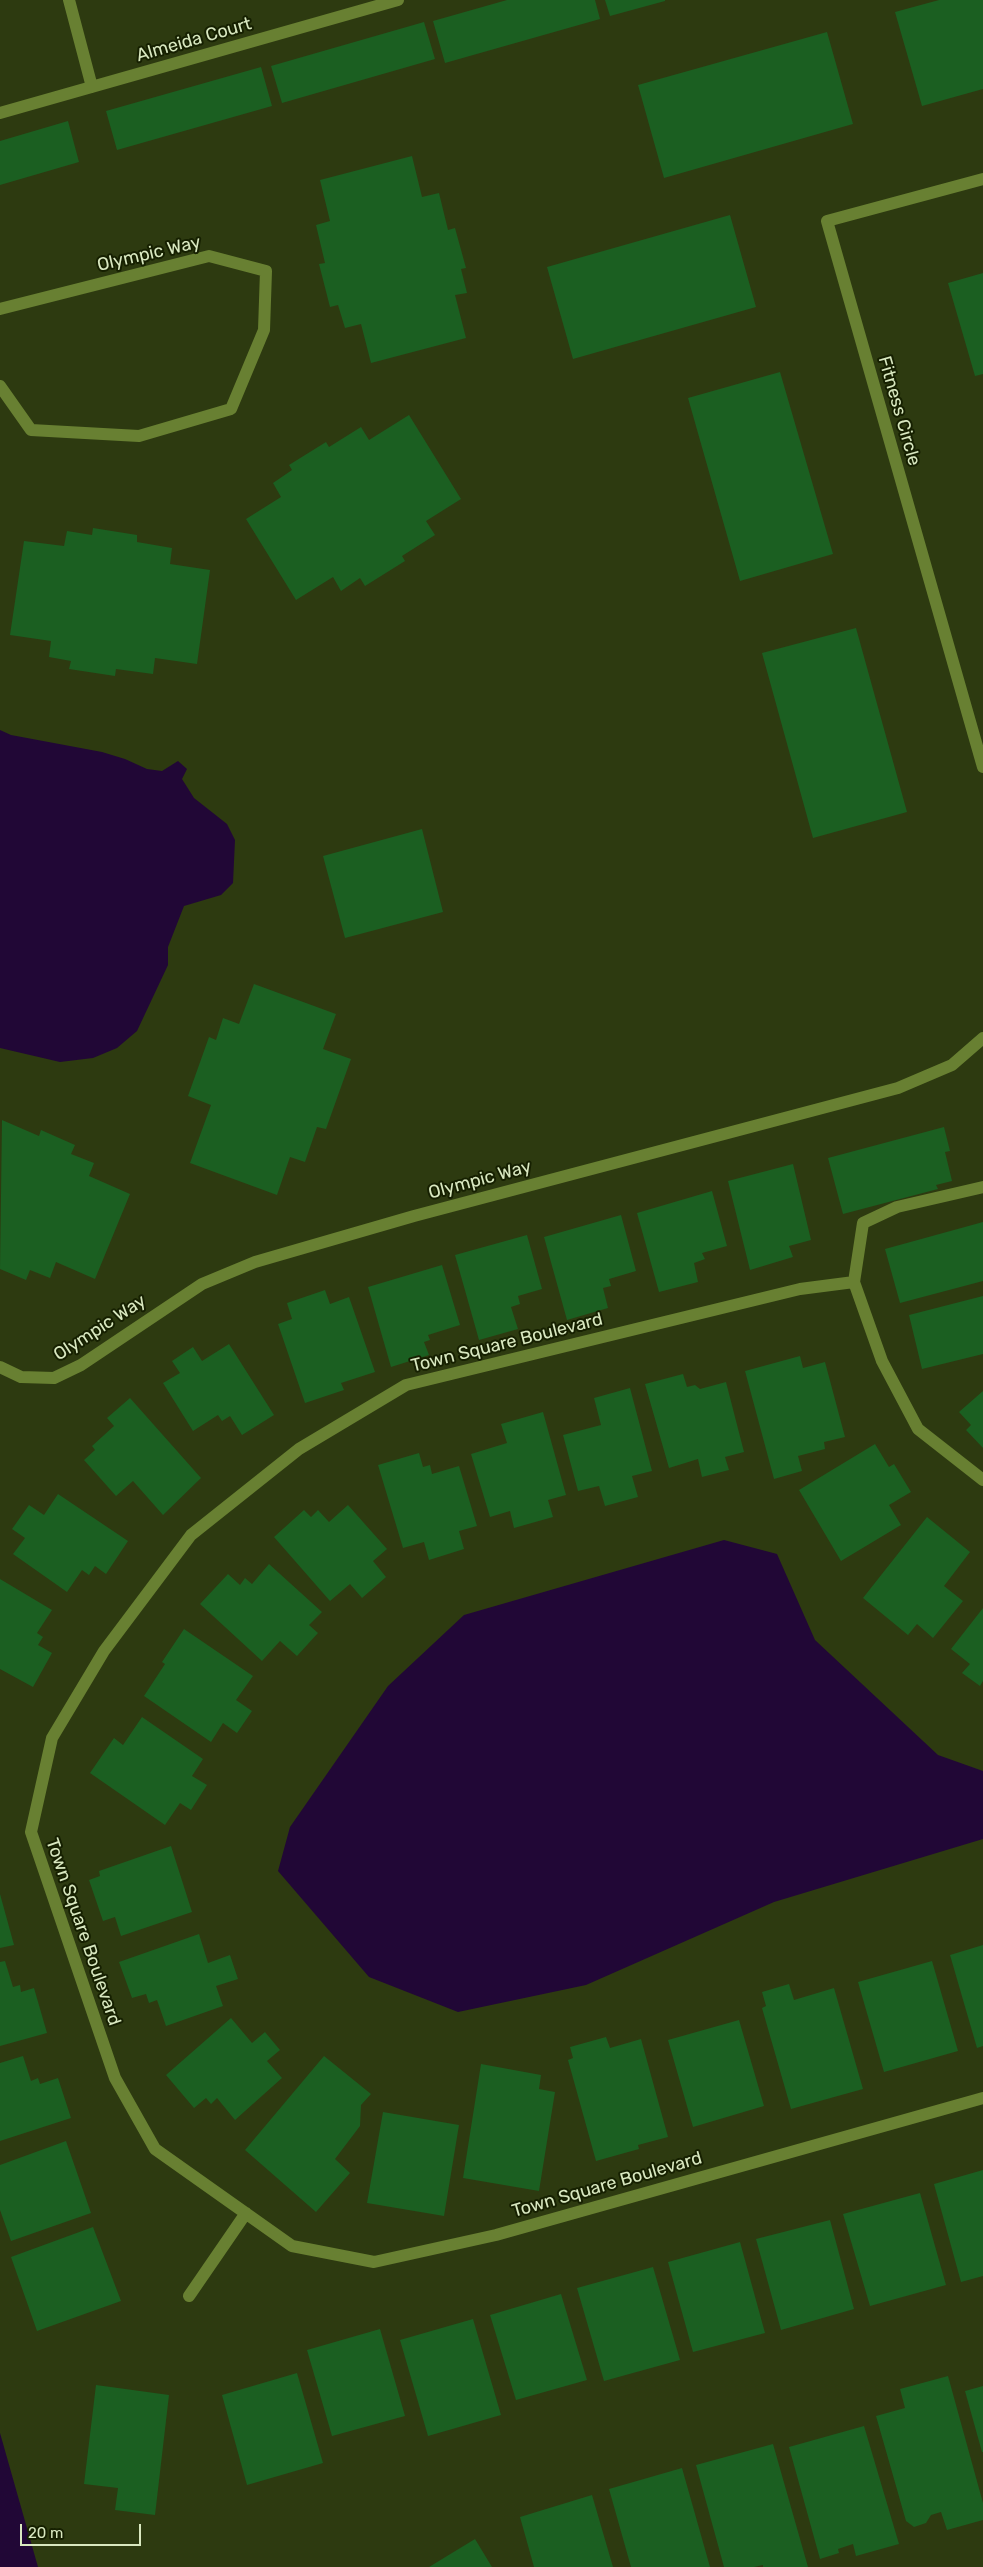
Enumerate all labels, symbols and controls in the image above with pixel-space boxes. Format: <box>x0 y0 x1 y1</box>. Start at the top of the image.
street label: Almeida Court <box>134 13 254 67</box>
street label: Olympic Way <box>95 232 203 276</box>
street label: Fitness Circle <box>873 354 925 468</box>
street label: Olympic Way <box>426 1156 534 1204</box>
street label: Olympic Way <box>50 1290 150 1366</box>
street label: Town Square Boulevard <box>409 1309 605 1377</box>
street label: Town Square Boulevard <box>41 1836 125 2028</box>
street label: Town Square Boulevard <box>510 2148 704 2222</box>
scale bar <box>22 2514 144 2546</box>
text: 20 m <box>28 2524 63 2542</box>

